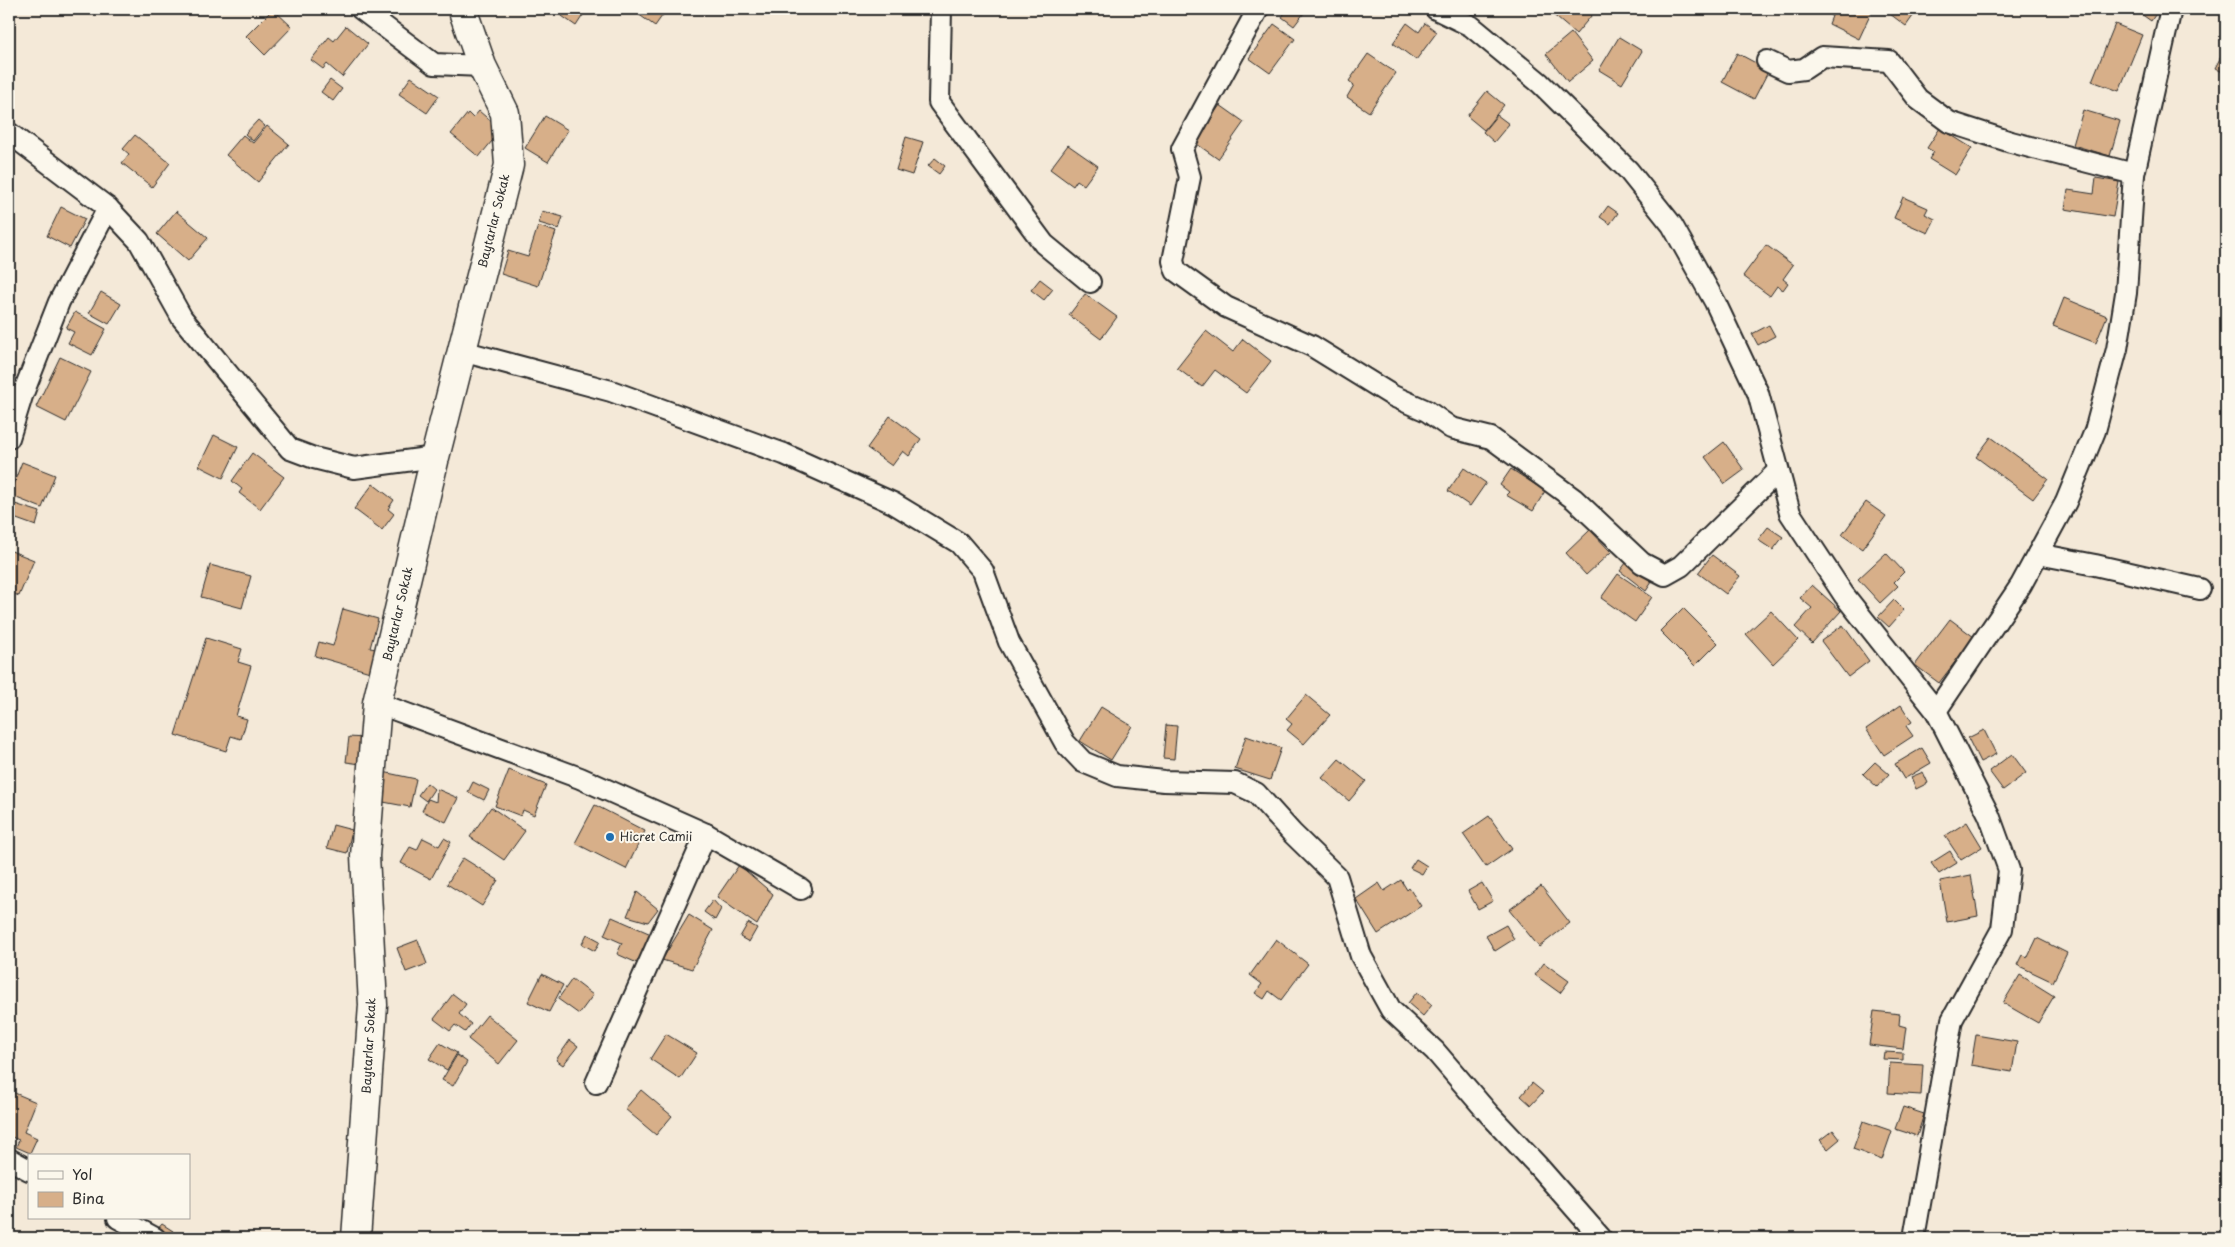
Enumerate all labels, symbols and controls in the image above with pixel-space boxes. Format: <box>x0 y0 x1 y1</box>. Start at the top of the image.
street label: Baytarlar Sokak <box>473 172 513 270</box>
street label: Baytarlar Sokak <box>377 565 417 663</box>
place label: Hicret Camii <box>620 827 692 845</box>
marker: Hicret Camii <box>604 831 616 843</box>
street label: Baytarlar Sokak <box>356 997 380 1095</box>
legend <box>28 1154 190 1220</box>
text: Yol <box>72 1162 93 1185</box>
text: Bina <box>72 1186 105 1209</box>

